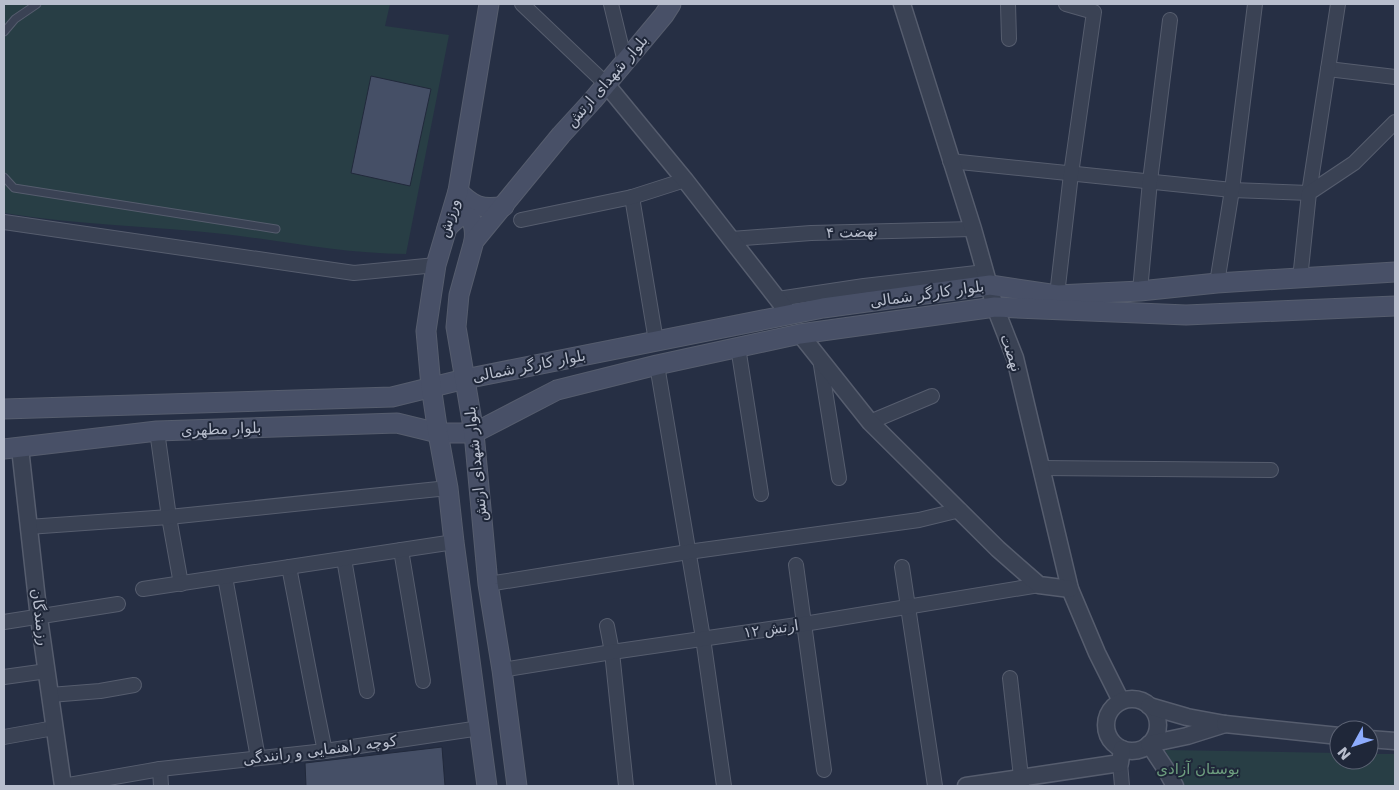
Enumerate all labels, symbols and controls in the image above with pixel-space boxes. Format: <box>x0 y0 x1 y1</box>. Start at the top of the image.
street label: بلوار شهدای ارتش <box>562 31 652 131</box>
street label: ورزش <box>435 196 463 240</box>
street label: نهضت ۴ <box>826 222 878 242</box>
street label: بلوار کارگر شمالی <box>869 277 985 311</box>
street label: نهضت <box>996 332 1026 374</box>
street label: بلوار کارگر شمالی <box>471 346 587 386</box>
street label: بلوار شهدای ارتش <box>461 405 491 523</box>
street label: بلوار مطهری <box>181 419 261 439</box>
street label: رزمندگان <box>28 587 52 647</box>
street label: ارتش ۱۲ <box>742 616 800 642</box>
north arrow <box>1329 720 1379 770</box>
street label: کوچه راهنمایی و رانندگی <box>242 732 399 768</box>
text: N <box>1334 744 1354 763</box>
park label: بوستان آزادی <box>1156 760 1240 778</box>

